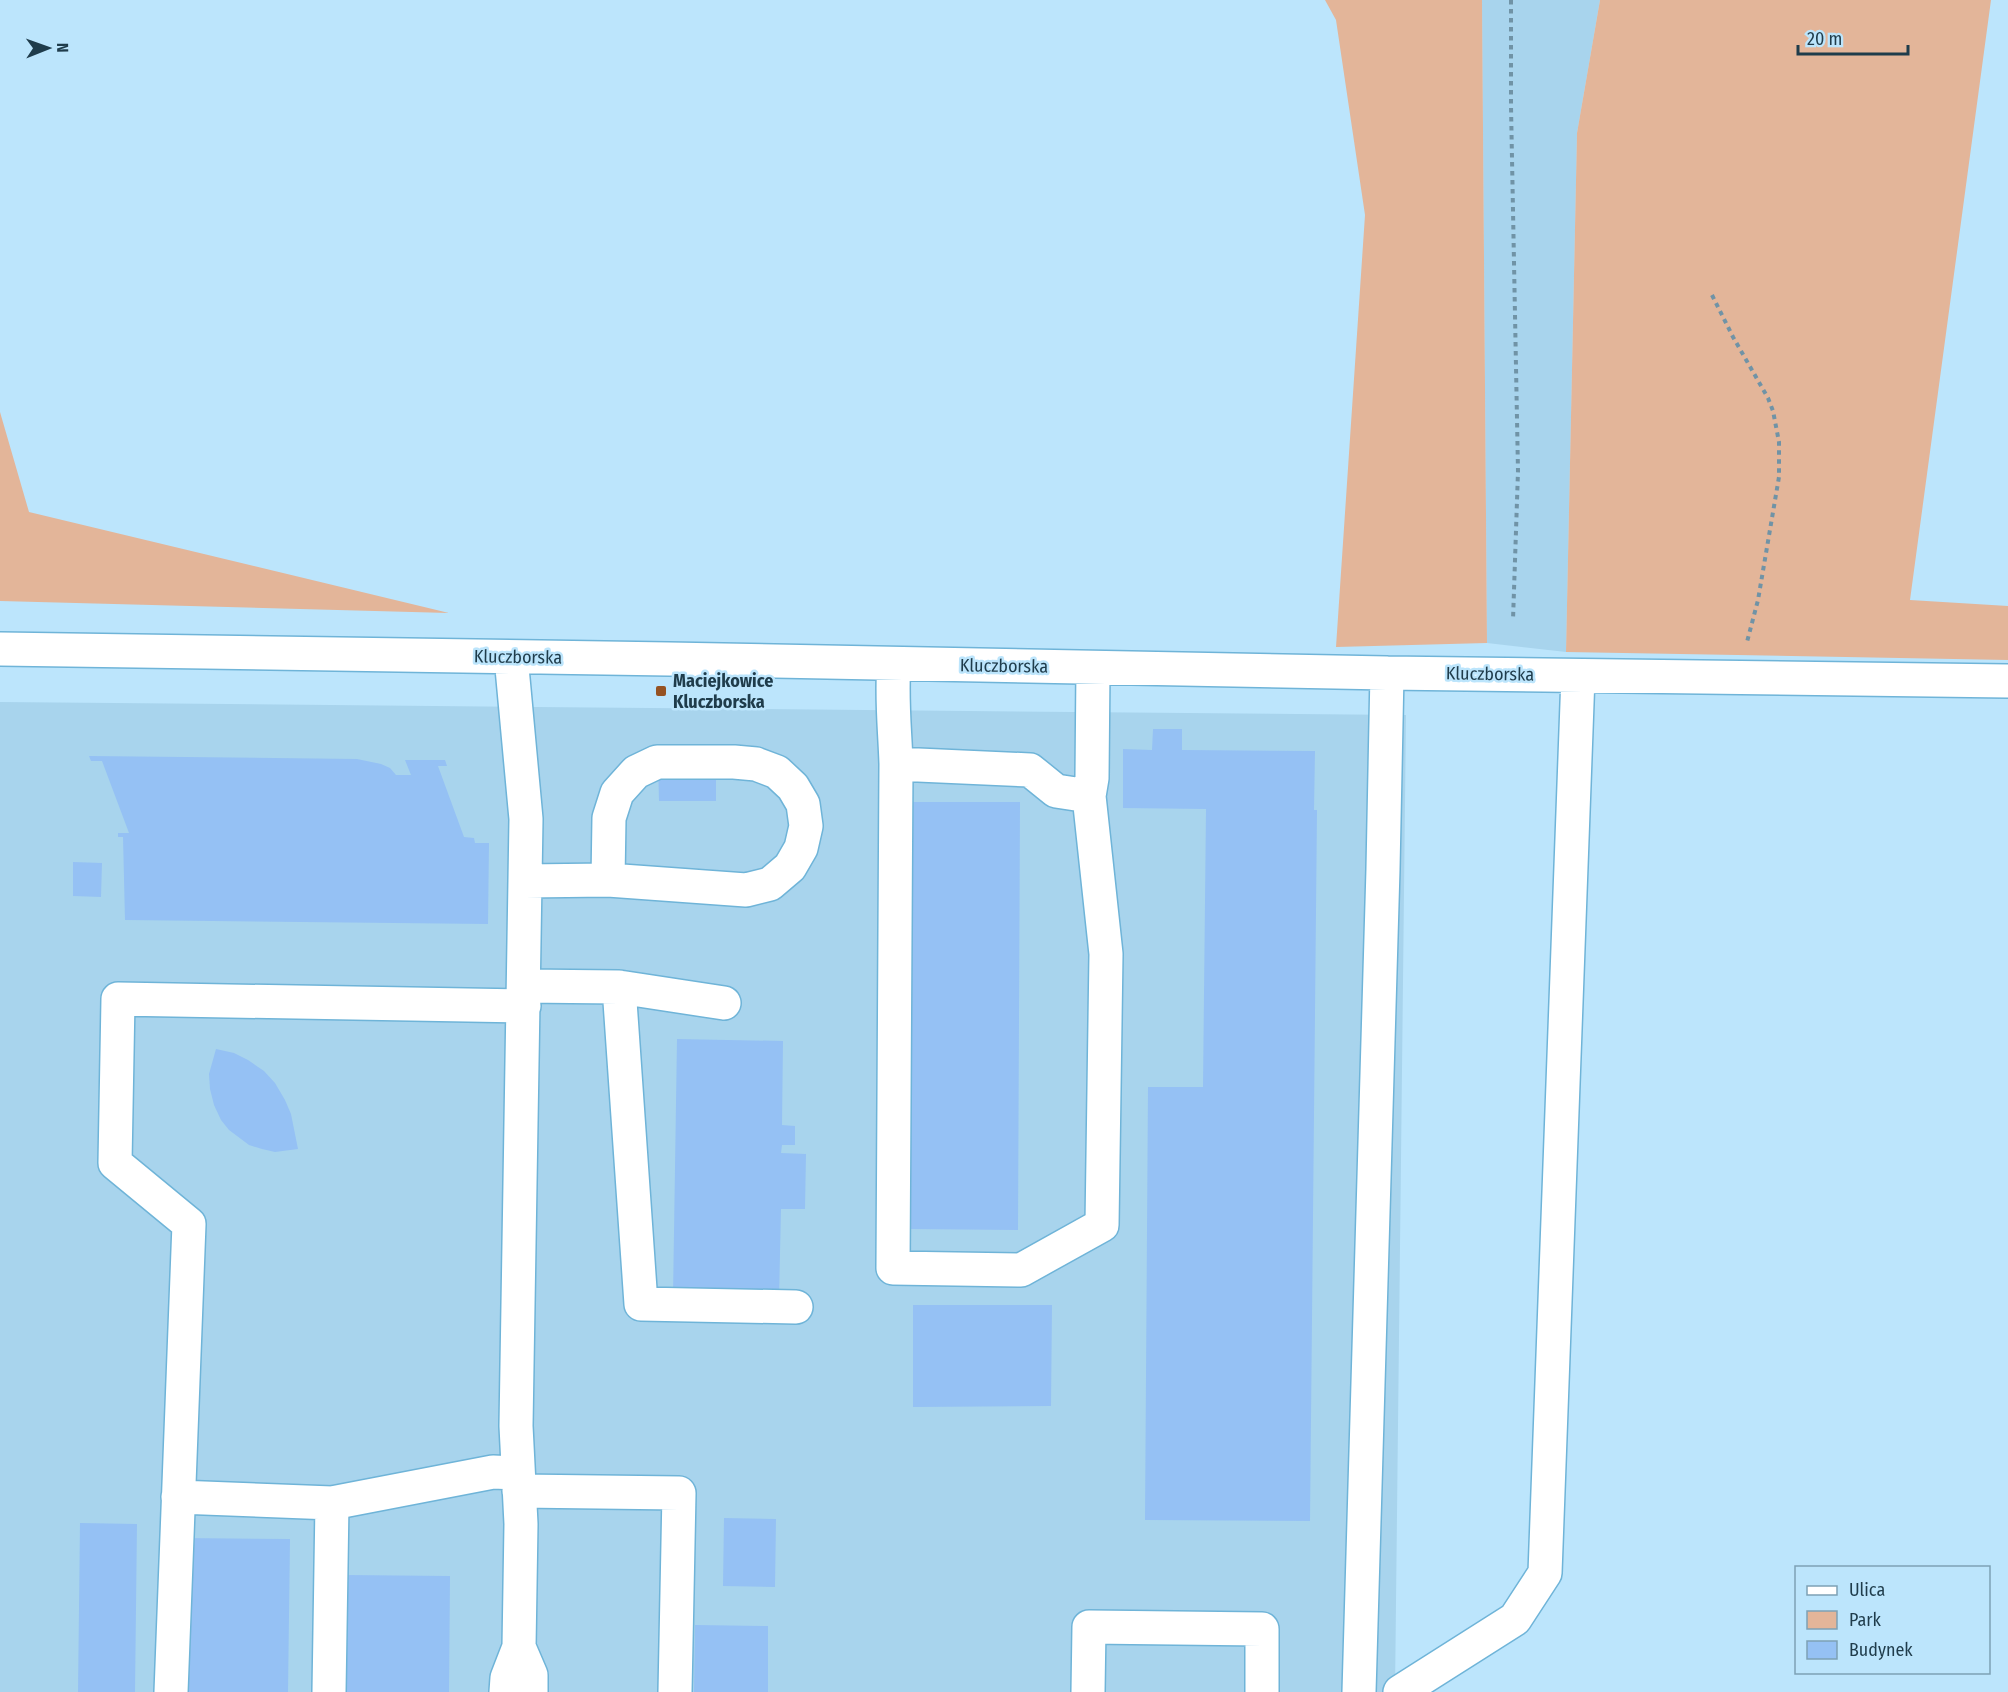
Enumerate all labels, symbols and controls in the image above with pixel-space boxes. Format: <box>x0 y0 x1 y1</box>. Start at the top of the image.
north arrow <box>18 18 78 78</box>
scale bar <box>1798 18 1908 56</box>
text: 20 m <box>1807 28 1842 50</box>
text: N <box>53 43 72 53</box>
street label: Kluczborska <box>474 645 562 669</box>
street label: Kluczborska <box>960 654 1048 678</box>
street label: Kluczborska <box>1446 662 1534 686</box>
place label: Maciejkowice Kluczborska <box>673 670 773 713</box>
marker: Maciejkowice Kluczborska <box>654 684 668 698</box>
legend <box>1795 1566 1990 1674</box>
text: Ulica <box>1849 1579 1885 1601</box>
text: Park <box>1849 1609 1882 1631</box>
text: Budynek <box>1849 1639 1913 1661</box>

